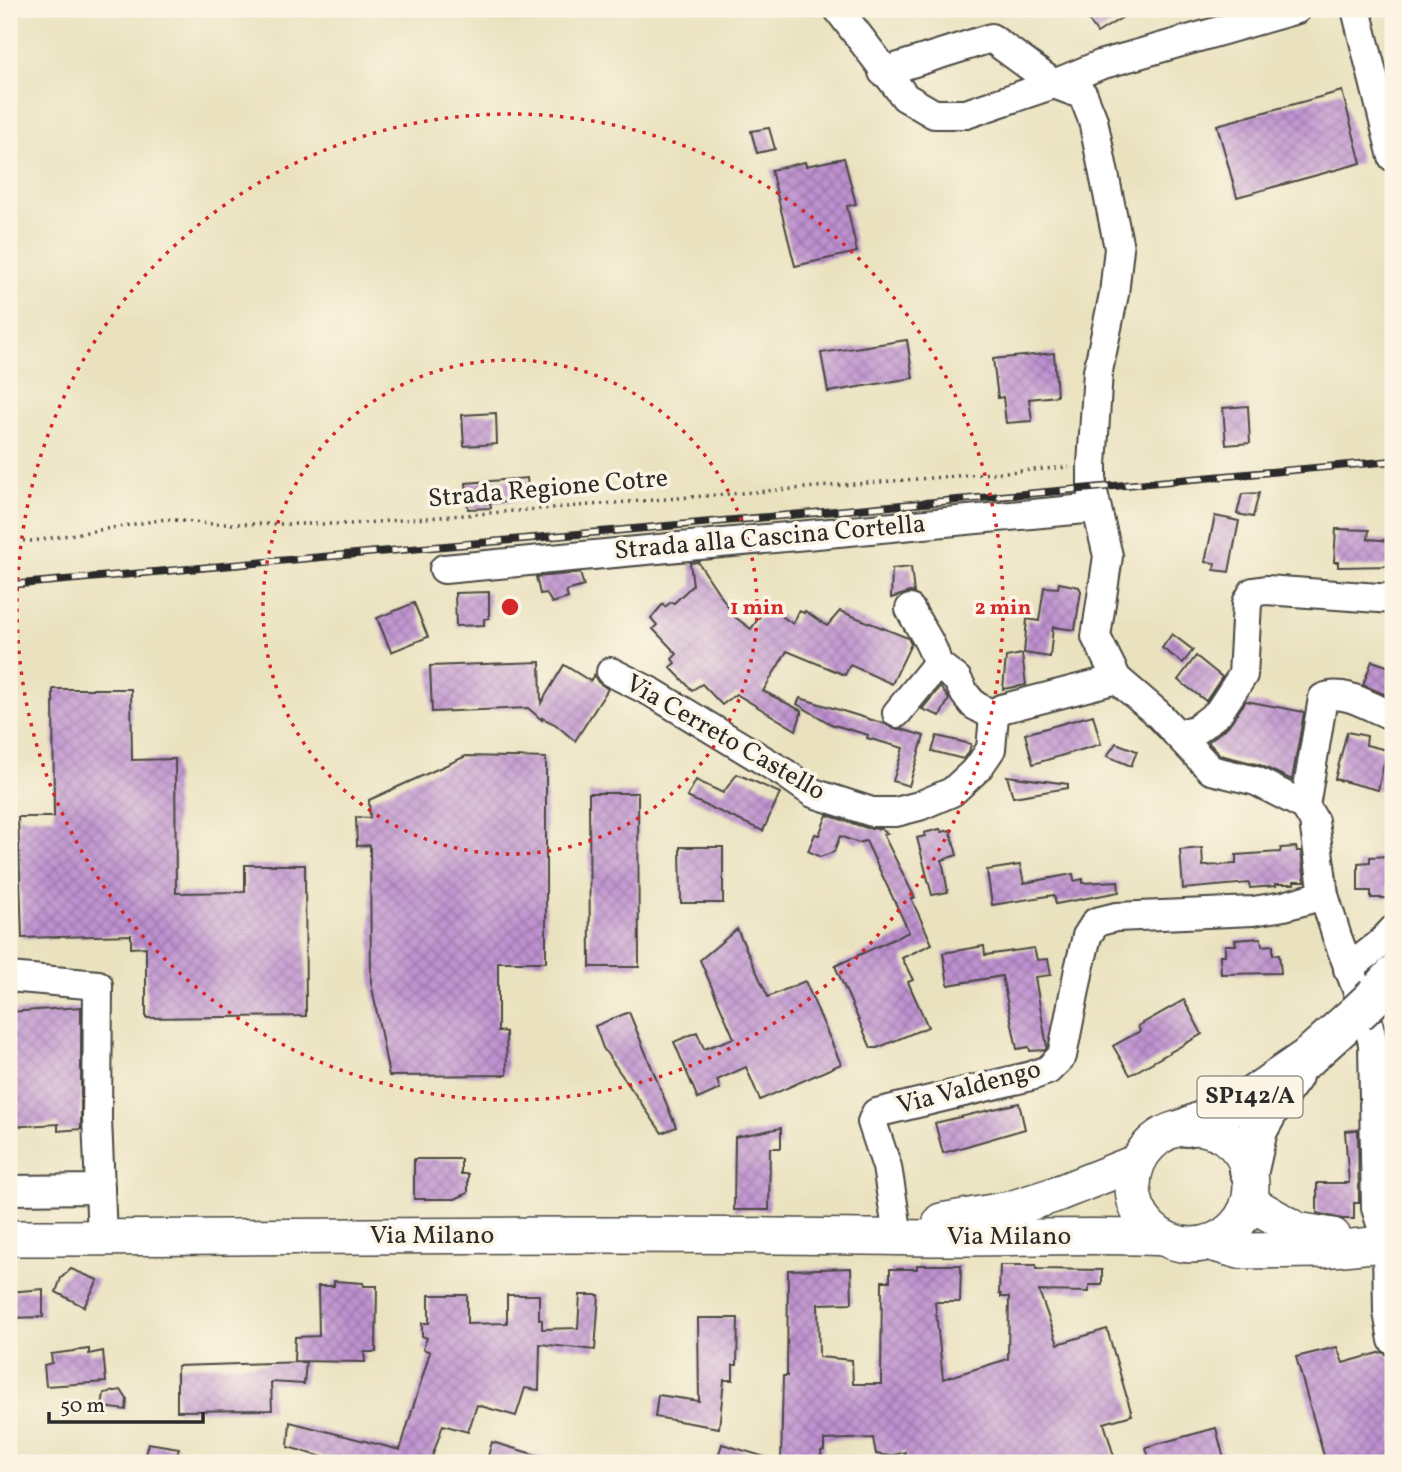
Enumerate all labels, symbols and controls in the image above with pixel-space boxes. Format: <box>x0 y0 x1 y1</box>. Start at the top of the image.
street label: Strada Regione Cotre <box>426 461 670 517</box>
street label: Strada alla Cascina Cortella <box>613 506 927 570</box>
text: 1 min <box>730 594 784 623</box>
text: 2 min <box>975 594 1031 623</box>
centre of rings <box>498 595 522 619</box>
street label: Via Cerreto Castello <box>618 666 832 810</box>
street label: Via Valdengo <box>893 1052 1045 1124</box>
road number: SP142/A <box>1198 1077 1302 1118</box>
street label: Via Milano <box>370 1218 494 1254</box>
street label: Via Milano <box>947 1219 1071 1255</box>
scale bar <box>49 1381 203 1425</box>
text: 50 m <box>60 1392 105 1421</box>

